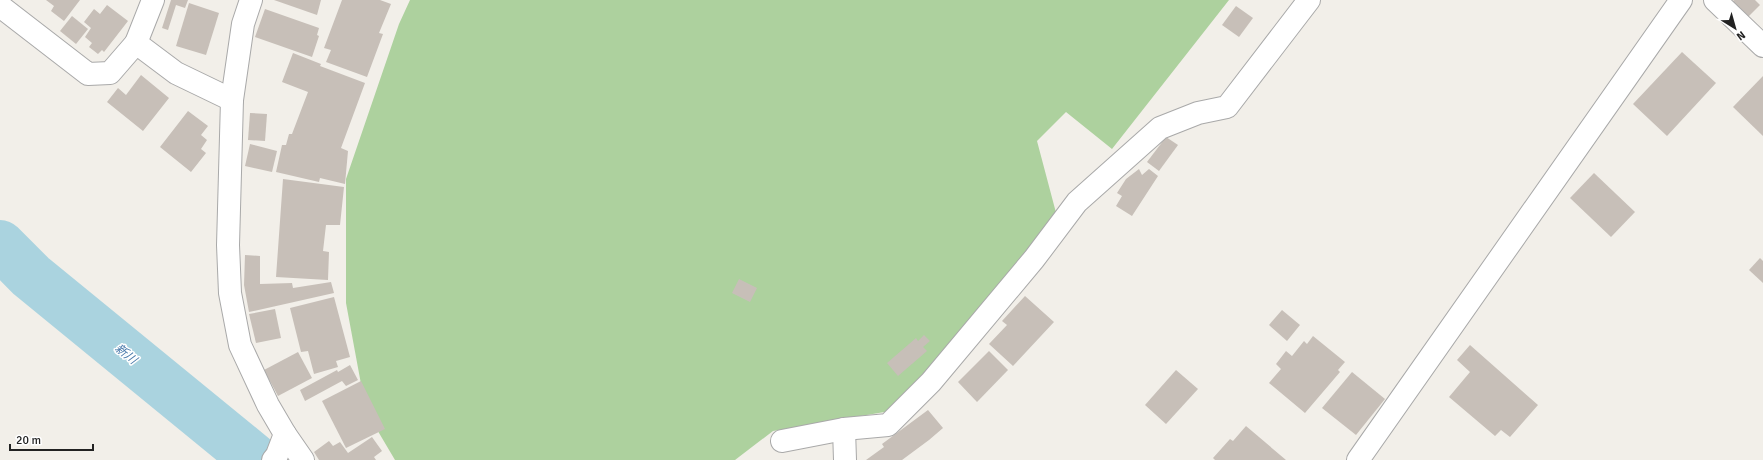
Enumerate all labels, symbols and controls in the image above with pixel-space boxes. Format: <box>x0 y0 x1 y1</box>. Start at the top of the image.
north arrow <box>1715 8 1755 48</box>
text: N <box>1734 28 1748 43</box>
water label: 新川 <box>112 341 141 369</box>
scale bar <box>10 426 93 452</box>
text: 20 m <box>16 433 41 448</box>

